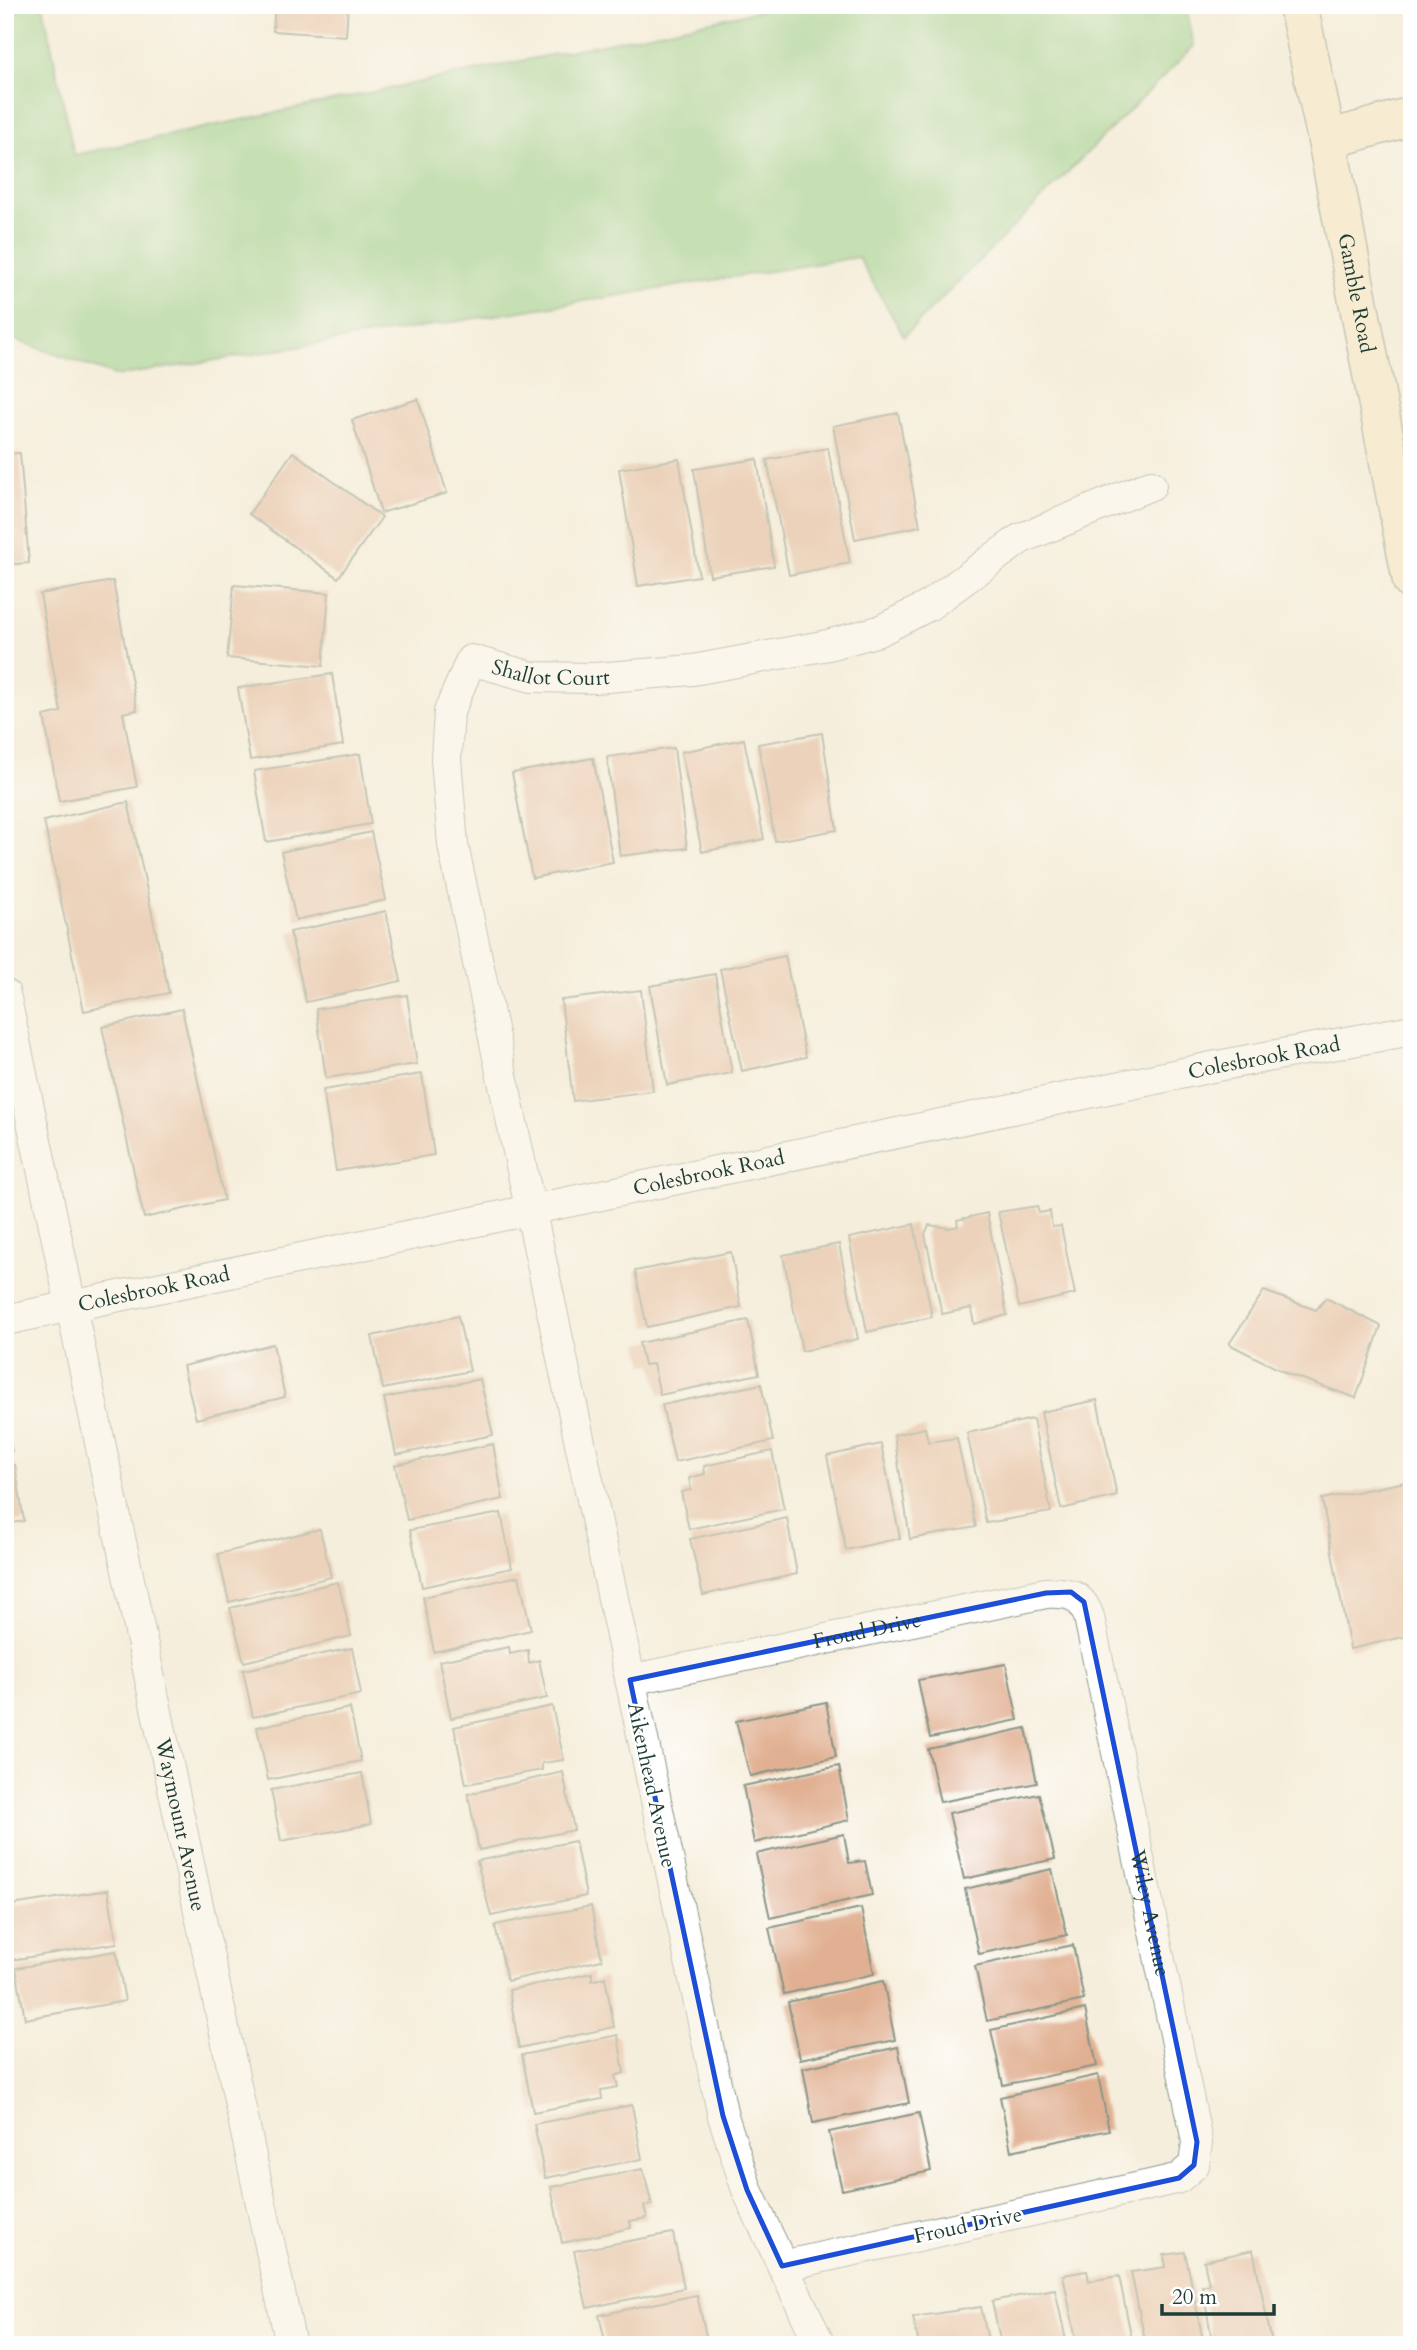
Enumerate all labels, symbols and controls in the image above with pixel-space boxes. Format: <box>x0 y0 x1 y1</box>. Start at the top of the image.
street label: Gamble Road <box>1330 231 1382 356</box>
street label: Shallot Court <box>488 653 611 693</box>
street label: Colesbrook Road <box>1185 1030 1342 1087</box>
street label: Colesbrook Road <box>630 1143 787 1203</box>
street label: Colesbrook Road <box>75 1259 232 1319</box>
street label: Froud Drive <box>810 1605 924 1656</box>
street label: Aikenhead Avenue <box>620 1700 683 1871</box>
street label: Waymount Avenue <box>148 1734 213 1914</box>
street label: Wiley Avenue <box>1122 1846 1177 1979</box>
street label: Froud Drive <box>911 2200 1025 2251</box>
scale bar <box>1162 2273 1274 2317</box>
text: 20 m <box>1172 2283 1217 2312</box>

